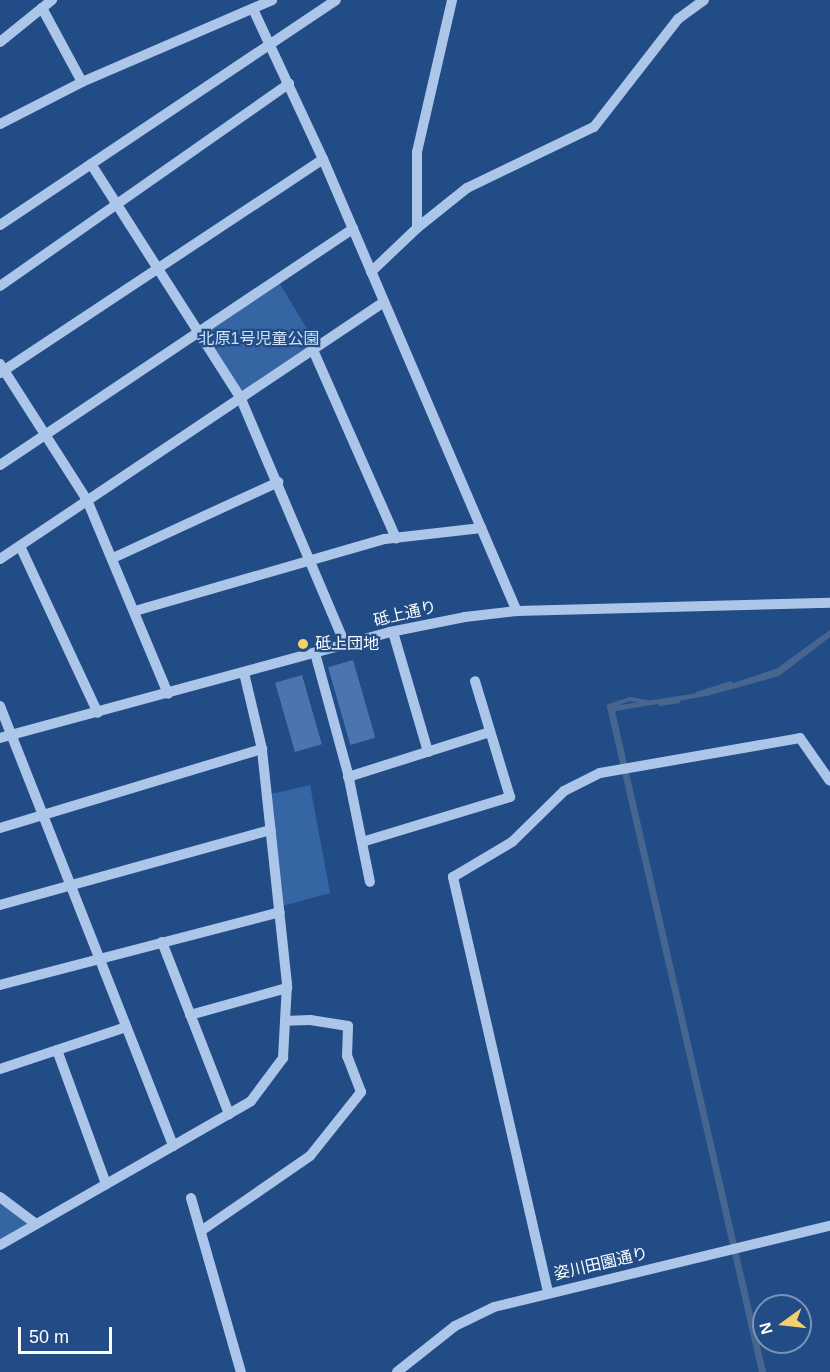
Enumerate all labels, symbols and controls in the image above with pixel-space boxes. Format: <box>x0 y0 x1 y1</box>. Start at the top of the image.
park label: 北原1号児童公園 <box>199 329 319 349</box>
street label: 砥上通り <box>372 597 438 631</box>
place label: 砥上団地 <box>315 634 379 654</box>
marker: 砥上団地 <box>296 637 310 651</box>
street label: 姿川田園通り <box>552 1244 650 1284</box>
north arrow <box>752 1294 812 1354</box>
scale bar <box>21 1315 116 1353</box>
text: N <box>756 1320 776 1336</box>
text: 50 m <box>29 1327 69 1347</box>

